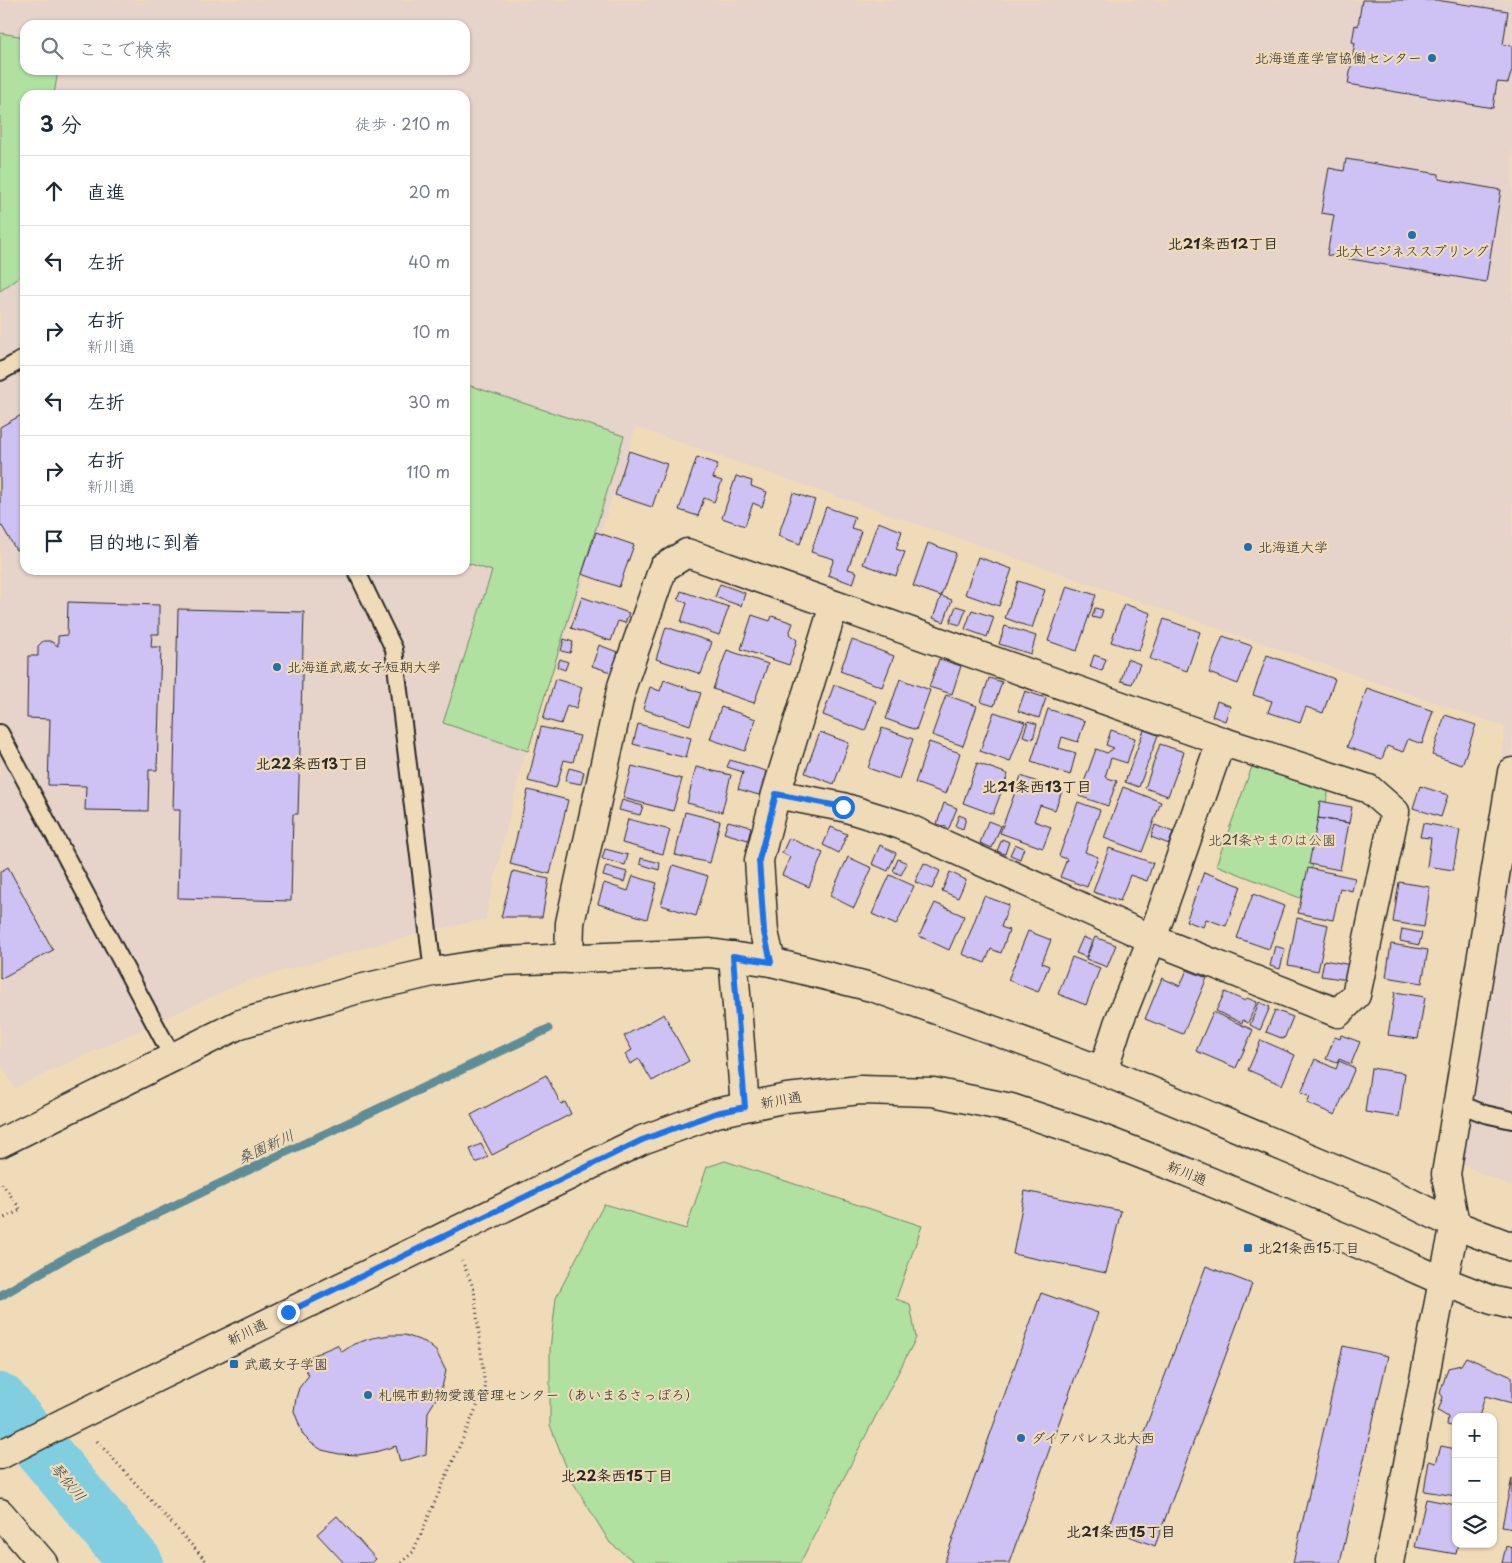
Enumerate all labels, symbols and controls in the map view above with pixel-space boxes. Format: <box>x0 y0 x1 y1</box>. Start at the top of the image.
search box <box>20 20 470 75</box>
icon: search <box>38 34 66 62</box>
text: ここで検索 <box>78 34 173 62</box>
place label: 北海道産学官協働センター <box>1255 47 1422 68</box>
marker: 北海道産学官協働センター <box>1426 52 1438 64</box>
text: 3 分 <box>40 107 82 139</box>
text: 徒歩 · 210 m <box>355 111 450 135</box>
icon: ahead <box>40 177 68 205</box>
text: 直進 <box>87 177 125 205</box>
text: 20 m <box>409 179 450 203</box>
marker: 北大ビジネススプリング <box>1406 229 1418 241</box>
district label: 北21条西12丁目 <box>1168 231 1278 254</box>
place label: 北大ビジネススプリング <box>1335 240 1489 261</box>
icon: left <box>40 247 68 275</box>
text: 左折 <box>87 247 125 275</box>
text: 40 m <box>408 249 450 273</box>
text: 右折 <box>87 305 125 333</box>
icon: right <box>40 317 68 345</box>
text: 10 m <box>413 319 450 343</box>
text: 新川通 <box>87 333 135 357</box>
icon: left <box>40 387 68 415</box>
text: 左折 <box>87 387 125 415</box>
text: 30 m <box>408 389 450 413</box>
text: 右折 <box>87 445 125 473</box>
icon: right <box>40 457 68 485</box>
text: 110 m <box>407 459 450 483</box>
text: 新川通 <box>87 473 135 497</box>
icon: arrive <box>40 527 68 555</box>
text: 目的地に到着 <box>87 527 201 555</box>
place label: 北海道大学 <box>1258 536 1328 557</box>
marker: 北海道大学 <box>1242 541 1254 553</box>
place label: 北海道武蔵女子短期大学 <box>287 656 441 677</box>
marker: 北海道武蔵女子短期大学 <box>271 661 283 673</box>
district label: 北22条西13丁目 <box>256 751 368 774</box>
district label: 北21条西13丁目 <box>982 774 1092 797</box>
route start <box>832 796 855 819</box>
park label: 北21条やまのは公園 <box>1208 829 1336 850</box>
street label: 新川通 <box>758 1086 803 1113</box>
water label: 桑園新川 <box>233 1123 297 1169</box>
street label: 新川通 <box>1164 1155 1211 1190</box>
place label: 北21条西15丁目 <box>1258 1237 1360 1258</box>
marker: 北21条西15丁目 <box>1242 1242 1254 1254</box>
route end <box>277 1301 300 1324</box>
street label: 新川通 <box>223 1313 270 1350</box>
place label: 武蔵女子学園 <box>244 1353 328 1374</box>
marker: 武蔵女子学園 <box>228 1358 240 1370</box>
place label: 札幌市動物愛護管理センター（あいまるさっぽろ） <box>378 1384 699 1405</box>
marker: 札幌市動物愛護管理センター（あいまるさっぽろ） <box>362 1389 374 1401</box>
map controls <box>1452 1413 1497 1548</box>
button: + <box>1452 1413 1497 1458</box>
place label: ダイアパレス北大西 <box>1031 1427 1155 1448</box>
marker: ダイアパレス北大西 <box>1015 1432 1027 1444</box>
water label: 琴似川 <box>46 1456 92 1506</box>
button: − <box>1452 1458 1497 1503</box>
district label: 北22条西15丁目 <box>561 1463 673 1486</box>
button: layers <box>1452 1503 1497 1548</box>
district label: 北21条西15丁目 <box>1066 1519 1176 1542</box>

